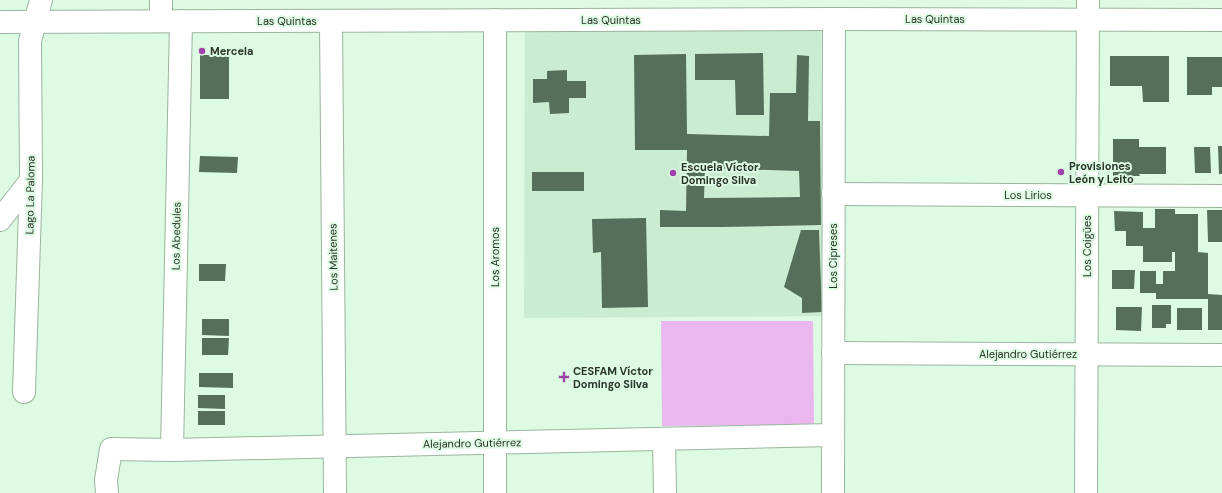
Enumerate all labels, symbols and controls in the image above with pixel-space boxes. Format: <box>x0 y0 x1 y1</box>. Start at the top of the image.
street label: Las Quintas <box>905 12 965 26</box>
street label: Las Quintas <box>581 13 641 27</box>
street label: Las Quintas <box>257 14 317 28</box>
place label: Mercela <box>210 44 253 58</box>
marker: Mercela <box>197 46 207 56</box>
street label: Lago La Paloma <box>22 156 38 234</box>
place label: Provisiones León y Leito <box>1069 159 1134 186</box>
place label: Escuela Víctor Domingo Silva <box>681 160 759 187</box>
marker: Provisiones León y Leito <box>1056 167 1066 177</box>
marker: Escuela Víctor Domingo Silva <box>668 168 678 178</box>
street label: Los Lirios <box>1004 188 1052 202</box>
street label: Los Abedules <box>168 202 184 270</box>
street label: Los Coigües <box>1080 215 1094 277</box>
street label: Los Maitenes <box>325 223 341 291</box>
street label: Los Cipreses <box>826 223 840 289</box>
street label: Los Aromos <box>488 227 502 287</box>
street label: Alejandro Gutiérrez <box>979 347 1077 361</box>
place label: CESFAM Víctor Domingo Silva <box>573 364 653 391</box>
marker: CESFAM Víctor Domingo Silva <box>558 371 570 383</box>
street label: Alejandro Gutiérrez <box>423 435 521 451</box>

